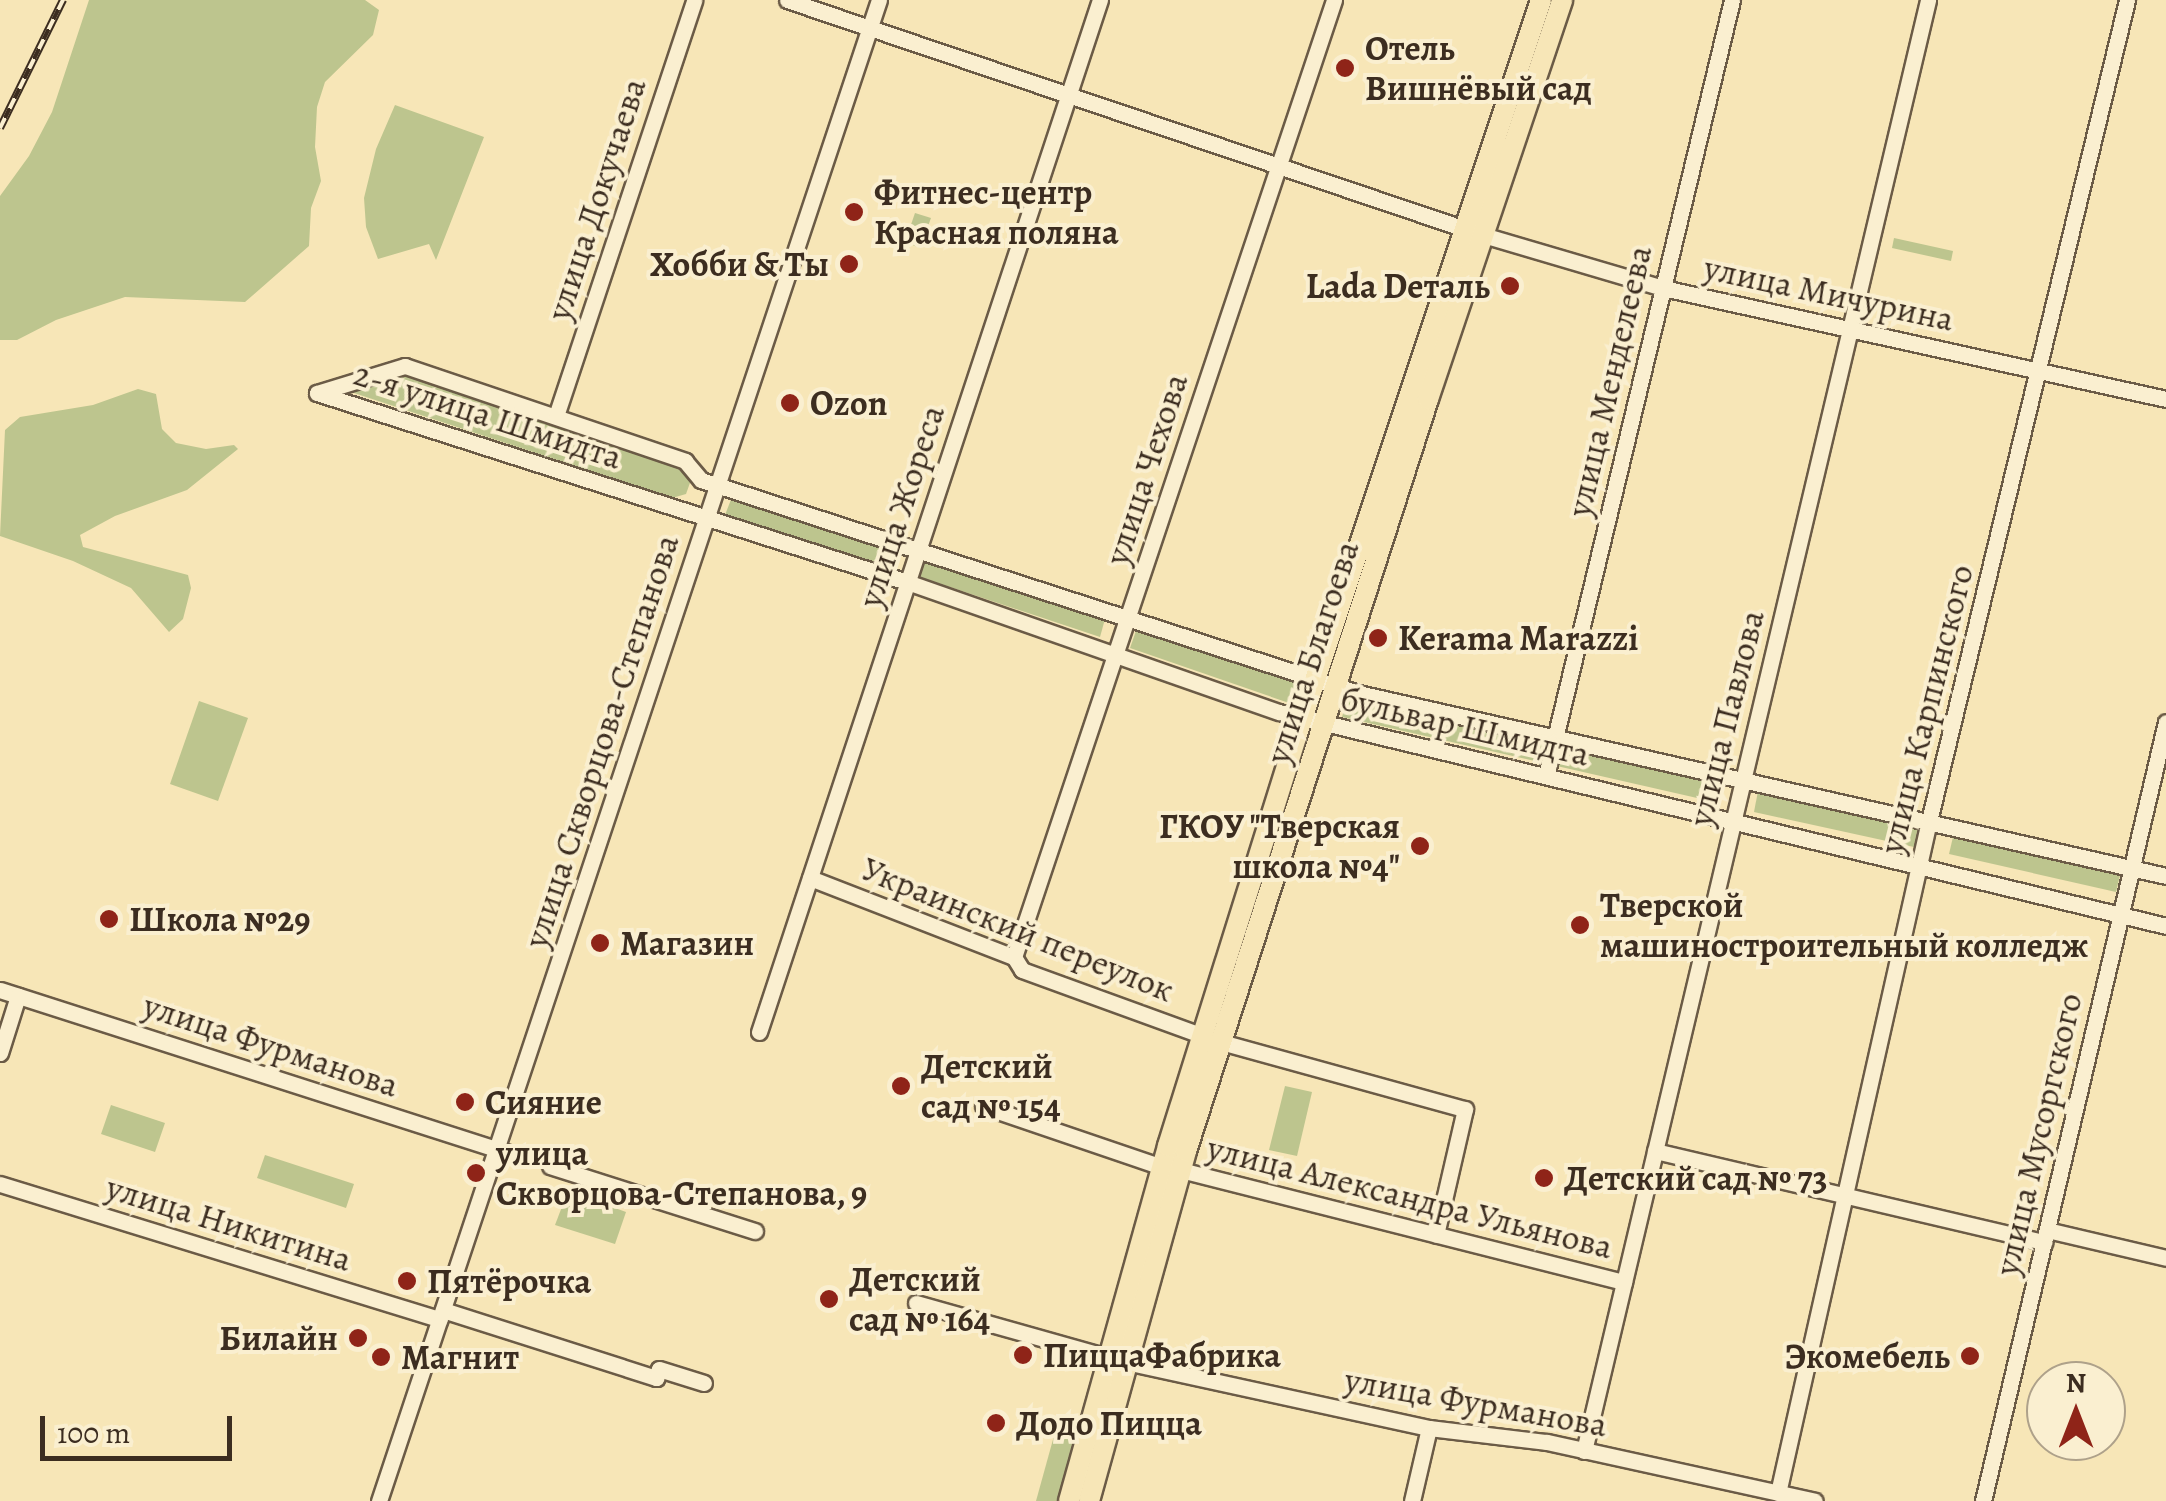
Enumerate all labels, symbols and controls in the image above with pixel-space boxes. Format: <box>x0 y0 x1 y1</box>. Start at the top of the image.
place label: Отель Вишнёвый сад <box>1365 27 1592 109</box>
marker: Отель Вишнёвый сад <box>1334 57 1356 79</box>
street label: улица Докучаева <box>537 73 655 325</box>
place label: Фитнес-центр Красная поляна <box>874 171 1119 253</box>
marker: Фитнес-центр Красная поляна <box>843 201 865 223</box>
street label: улица Менделеева <box>1557 241 1661 521</box>
place label: Хобби & Ты <box>650 243 829 285</box>
street label: улица Мичурина <box>1700 246 1958 340</box>
marker: Хобби & Ты <box>838 253 860 275</box>
place label: Lada Dеталь <box>1306 265 1490 307</box>
marker: Lada Dеталь <box>1499 275 1521 297</box>
street label: 2-я улица Шмидта <box>349 352 627 478</box>
street label: улица Чехова <box>1095 368 1197 570</box>
place label: Ozon <box>810 382 887 424</box>
marker: Ozon <box>779 392 801 414</box>
street label: улица Жореса <box>849 400 953 612</box>
street label: улица Скворцова-Степанова <box>514 529 688 953</box>
street label: улица Благоева <box>1256 535 1368 769</box>
street label: улица Карпинского <box>1870 560 1982 858</box>
street label: улица Павлова <box>1679 606 1773 830</box>
place label: Kerama Marazzi <box>1398 617 1638 659</box>
marker: Kerama Marazzi <box>1367 627 1389 649</box>
street label: бульвар Шмидта <box>1336 677 1594 775</box>
place label: ГКОУ "Тверская школа №4" <box>1158 805 1400 887</box>
marker: ГКОУ "Тверская школа №4" <box>1409 835 1431 857</box>
street label: Украинский переулок <box>856 847 1180 1011</box>
place label: Тверской машиностроительный колледж <box>1600 884 2088 966</box>
place label: Школа №29 <box>129 898 310 940</box>
marker: Школа №29 <box>98 908 120 930</box>
marker: Тверской машиностроительный колледж <box>1569 914 1591 936</box>
place label: Магазин <box>620 922 754 964</box>
marker: Магазин <box>589 932 611 954</box>
street label: улица Фурманова <box>138 984 404 1106</box>
street label: улица Мусоргского <box>1985 989 2091 1279</box>
place label: Детский сад № 154 <box>921 1045 1061 1127</box>
marker: Детский сад № 154 <box>890 1075 912 1097</box>
place label: Сияние <box>485 1081 602 1123</box>
marker: Сияние <box>454 1091 476 1113</box>
street label: улица Александра Ульянова <box>1203 1126 1617 1268</box>
place label: улица Скворцова-Степанова, 9 <box>496 1132 868 1214</box>
place label: Детский сад № 73 <box>1564 1157 1828 1199</box>
marker: улица Скворцова-Степанова, 9 <box>465 1162 487 1184</box>
street label: улица Никитина <box>101 1166 357 1280</box>
marker: Детский сад № 73 <box>1533 1167 1555 1189</box>
place label: Детский сад № 164 <box>849 1258 990 1340</box>
place label: Пятёрочка <box>427 1260 591 1302</box>
marker: Пятёрочка <box>396 1270 418 1292</box>
marker: Детский сад № 164 <box>818 1288 840 1310</box>
place label: Билайн <box>219 1317 338 1359</box>
marker: Билайн <box>347 1327 369 1349</box>
place label: ПиццаФабрика <box>1043 1334 1281 1376</box>
place label: Экомебель <box>1784 1335 1950 1377</box>
place label: Магнит <box>401 1336 519 1378</box>
marker: ПиццаФабрика <box>1012 1344 1034 1366</box>
marker: Экомебель <box>1959 1345 1981 1367</box>
marker: Магнит <box>370 1346 392 1368</box>
street label: улица Фурманова <box>1342 1358 1610 1446</box>
north arrow <box>2026 1361 2126 1461</box>
text: N <box>2066 1364 2086 1402</box>
scale bar <box>45 1396 238 1458</box>
place label: Додо Пицца <box>1016 1402 1202 1444</box>
marker: Додо Пицца <box>985 1412 1007 1434</box>
text: 100 m <box>57 1413 130 1453</box>

